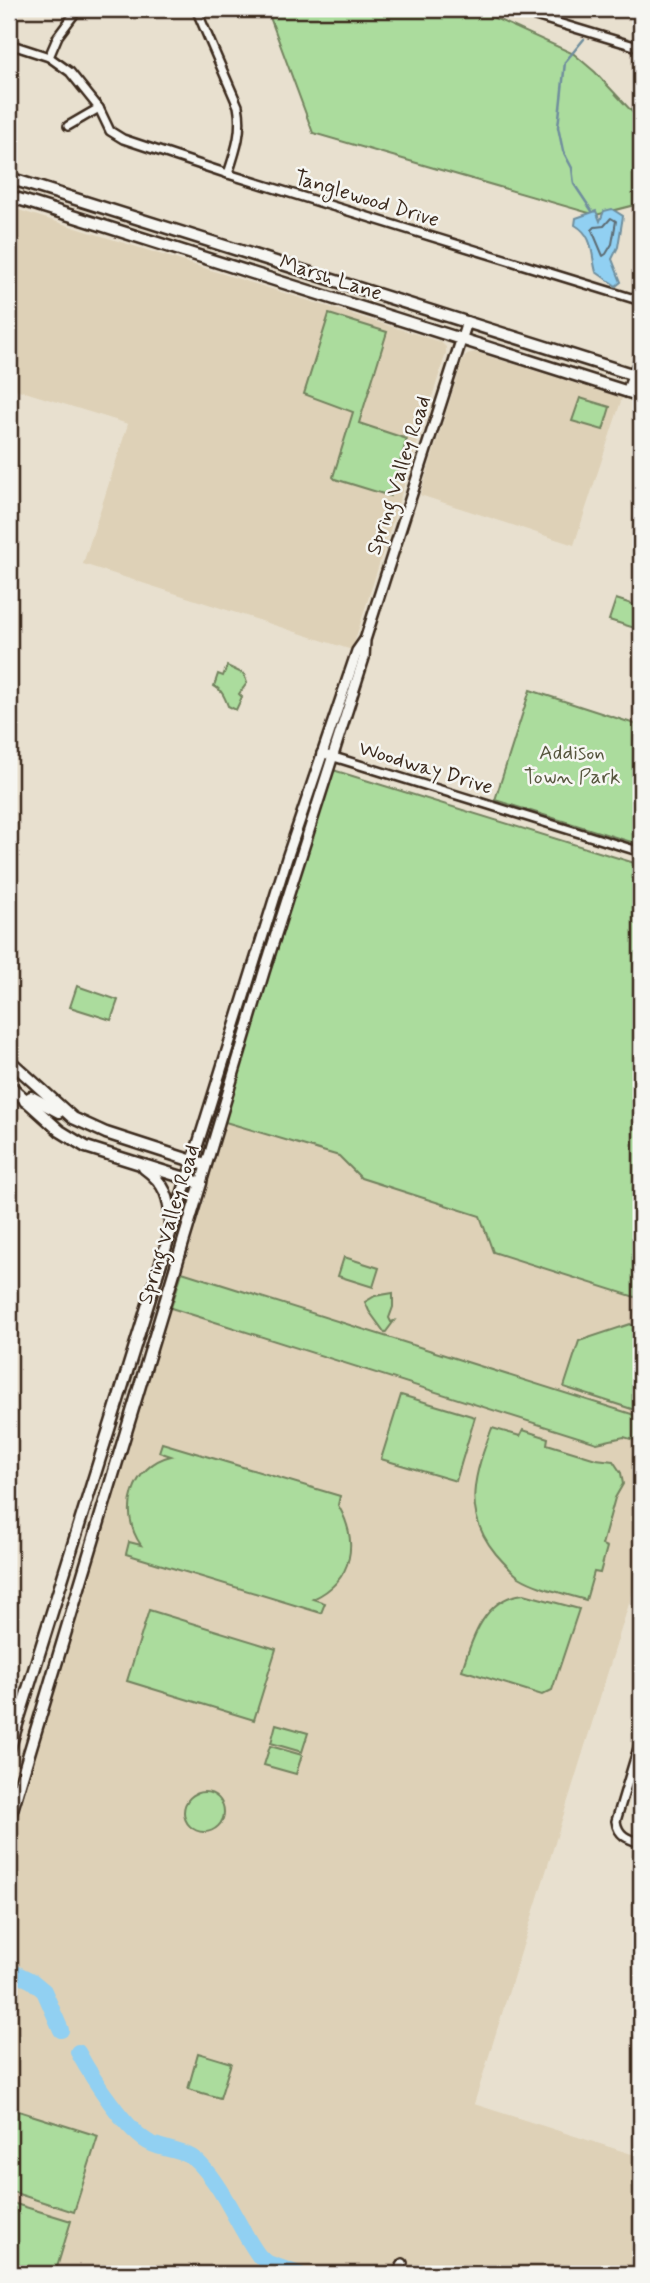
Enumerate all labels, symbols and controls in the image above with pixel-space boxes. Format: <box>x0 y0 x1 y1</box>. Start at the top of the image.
street label: Tanglewood Drive <box>290 164 443 235</box>
street label: Marsh Lane <box>276 248 385 308</box>
street label: Spring Valley Road <box>360 392 440 559</box>
street label: Woodway Drive <box>355 734 496 802</box>
park label: Addison Town Park <box>524 739 620 791</box>
street label: Spring Valley Road <box>131 1141 208 1308</box>

